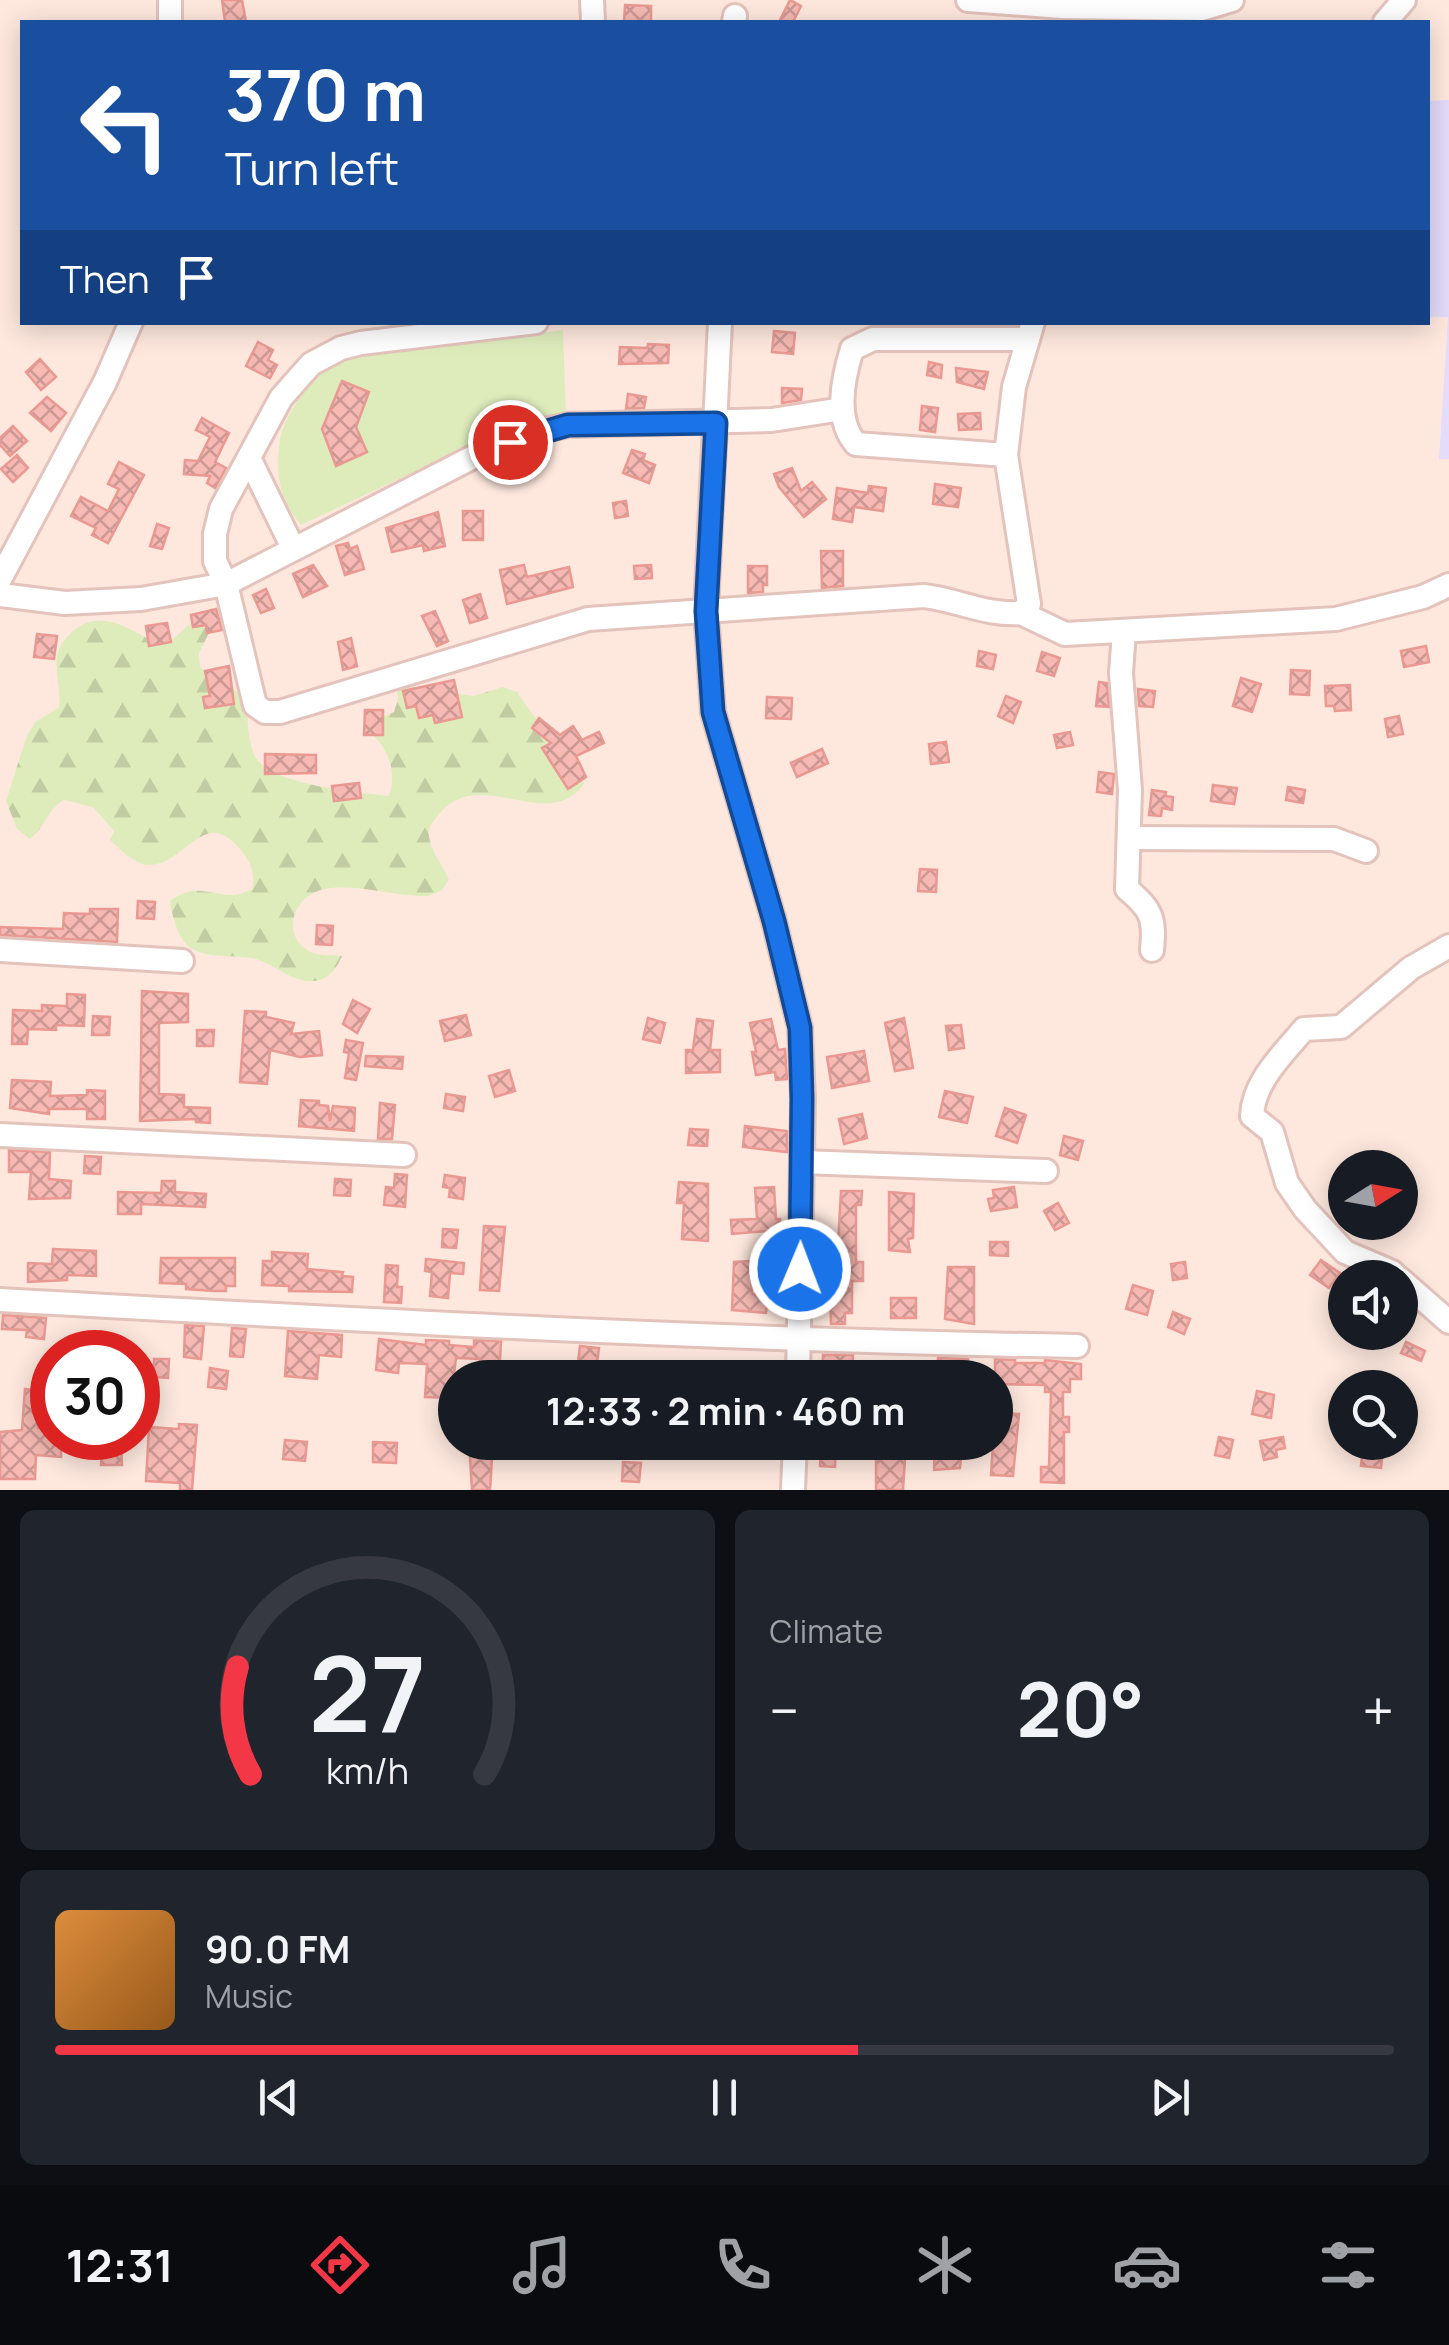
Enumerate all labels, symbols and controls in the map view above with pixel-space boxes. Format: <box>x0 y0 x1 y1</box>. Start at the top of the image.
text: 370 m <box>225 46 426 142</box>
icon: left <box>60 60 190 190</box>
text: Turn left <box>225 137 399 199</box>
icon: arrive <box>169 250 224 305</box>
text: Then <box>60 252 149 304</box>
pin <box>468 400 553 485</box>
icon: arrive <box>483 415 538 470</box>
north arrow <box>1328 1150 1418 1240</box>
map controls <box>1328 1150 1418 1460</box>
position arrow <box>748 1217 852 1321</box>
button: sound <box>1328 1260 1418 1350</box>
speed limit sign: 30 <box>30 1330 160 1460</box>
button: search <box>1328 1370 1418 1460</box>
text: 12:33 · 2 min · 460 m <box>546 1384 905 1436</box>
text: Climate <box>770 1609 883 1653</box>
text: 27 <box>309 1621 426 1763</box>
text: 20° <box>1017 1657 1145 1760</box>
text: − <box>770 1672 799 1748</box>
text: + <box>1362 1672 1394 1748</box>
text: km/h <box>326 1746 409 1795</box>
text: 90.0 FM <box>205 1922 350 1974</box>
text: Music <box>205 1974 293 2018</box>
icon: previous <box>251 2070 306 2125</box>
icon: pause <box>697 2070 752 2125</box>
icon: next <box>1143 2070 1198 2125</box>
icon: directions <box>305 2230 375 2300</box>
icon: music <box>507 2230 577 2300</box>
icon: phone <box>708 2230 778 2300</box>
icon: climate <box>910 2230 980 2300</box>
icon: car <box>1112 2230 1182 2300</box>
icon: filters <box>1313 2230 1383 2300</box>
text: 12:31 <box>66 2234 174 2296</box>

